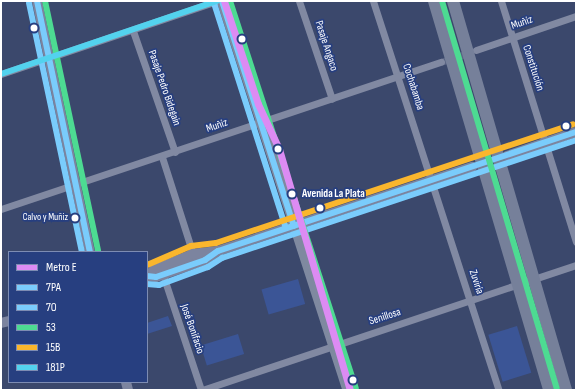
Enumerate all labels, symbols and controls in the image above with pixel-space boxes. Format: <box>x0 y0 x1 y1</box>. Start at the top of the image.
street label: Muñiz <box>510 13 534 33</box>
street label: Pasaje Angaco <box>312 19 340 73</box>
unlabelled marker <box>29 23 39 33</box>
unlabelled marker <box>237 34 247 44</box>
street label: Constitución <box>519 43 547 93</box>
street label: Pasaje Pedro Bidegain <box>145 48 183 128</box>
street label: Cochabamba <box>399 62 427 112</box>
street label: Muñiz <box>205 116 229 136</box>
unlabelled marker <box>561 121 571 131</box>
unlabelled marker <box>273 144 283 154</box>
marker: Avenida La Plata <box>285 187 299 201</box>
place label: Avenida La Plata <box>302 187 365 201</box>
unlabelled marker <box>315 203 325 213</box>
place label: Calvo y Muñiz <box>23 212 68 224</box>
marker: Calvo y Muñiz <box>70 213 80 223</box>
legend <box>8 251 148 383</box>
text: Metro E <box>46 260 77 275</box>
street label: Zuviría <box>466 268 486 296</box>
text: 7PA <box>46 280 61 295</box>
text: 7O <box>46 300 57 315</box>
street label: José Bonifacio <box>177 303 207 355</box>
street label: Senillosa <box>367 306 403 328</box>
text: 53 <box>46 320 56 335</box>
text: 15B <box>46 340 60 355</box>
text: 181P <box>46 360 65 375</box>
unlabelled marker <box>348 375 358 385</box>

